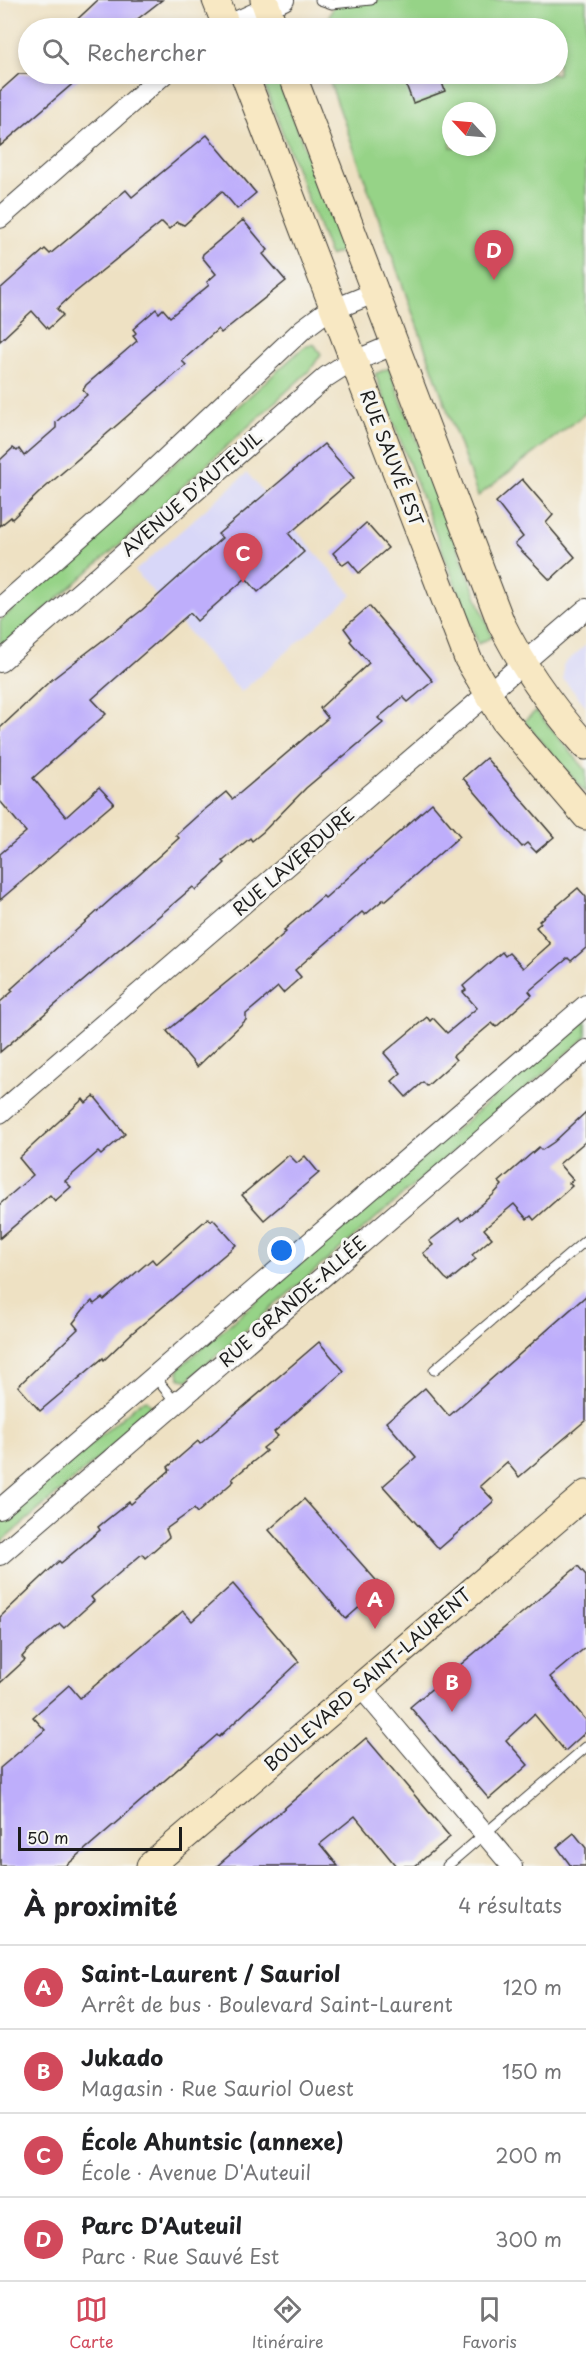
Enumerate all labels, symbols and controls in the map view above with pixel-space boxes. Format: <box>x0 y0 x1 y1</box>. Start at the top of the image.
search box <box>18 18 568 84</box>
icon: search <box>39 35 72 68</box>
text: Rechercher <box>87 35 206 68</box>
north arrow <box>442 102 496 156</box>
pin: D <box>474 230 514 280</box>
street label: RUE SAUVÉ EST <box>354 386 431 529</box>
street label: AVENUE D'AUTEUIL <box>115 424 267 562</box>
pin: C <box>224 534 262 583</box>
street label: RUE LAVERDURE <box>226 800 360 922</box>
street label: RUE GRANDE-ALLÉE <box>212 1229 372 1373</box>
your location <box>267 1236 296 1265</box>
pin: A <box>356 1580 394 1629</box>
street label: BOULEVARD SAINT-LAURENT <box>258 1583 478 1777</box>
pin: B <box>432 1662 472 1712</box>
scale bar <box>18 1824 182 1852</box>
text: 50 m <box>27 1825 68 1849</box>
text: À proximité <box>24 1886 178 1925</box>
text: 4 résultats <box>458 1890 562 1920</box>
text: Saint-Laurent / Sauriol <box>81 1956 340 1989</box>
text: A <box>36 1972 51 2002</box>
text: 120 m <box>503 1972 562 2002</box>
text: Arrêt de bus · Boulevard Saint-Laurent <box>81 1989 453 2019</box>
text: Jukado <box>81 2040 163 2073</box>
text: B <box>37 2056 50 2086</box>
text: 150 m <box>502 2056 562 2086</box>
text: Magasin · Rue Sauriol Ouest <box>81 2073 354 2103</box>
text: École Ahuntsic (annexe) <box>81 2124 344 2157</box>
text: C <box>36 2140 51 2170</box>
text: 200 m <box>495 2140 562 2170</box>
text: École · Avenue D'Auteuil <box>81 2157 311 2187</box>
text: Parc D'Auteuil <box>81 2208 242 2241</box>
text: D <box>36 2224 51 2254</box>
text: 300 m <box>495 2224 562 2254</box>
text: Parc · Rue Sauvé Est <box>81 2241 279 2271</box>
tab: Carte <box>69 2293 113 2353</box>
tab: Itinéraire <box>252 2293 324 2353</box>
tab: Favoris <box>462 2293 517 2353</box>

